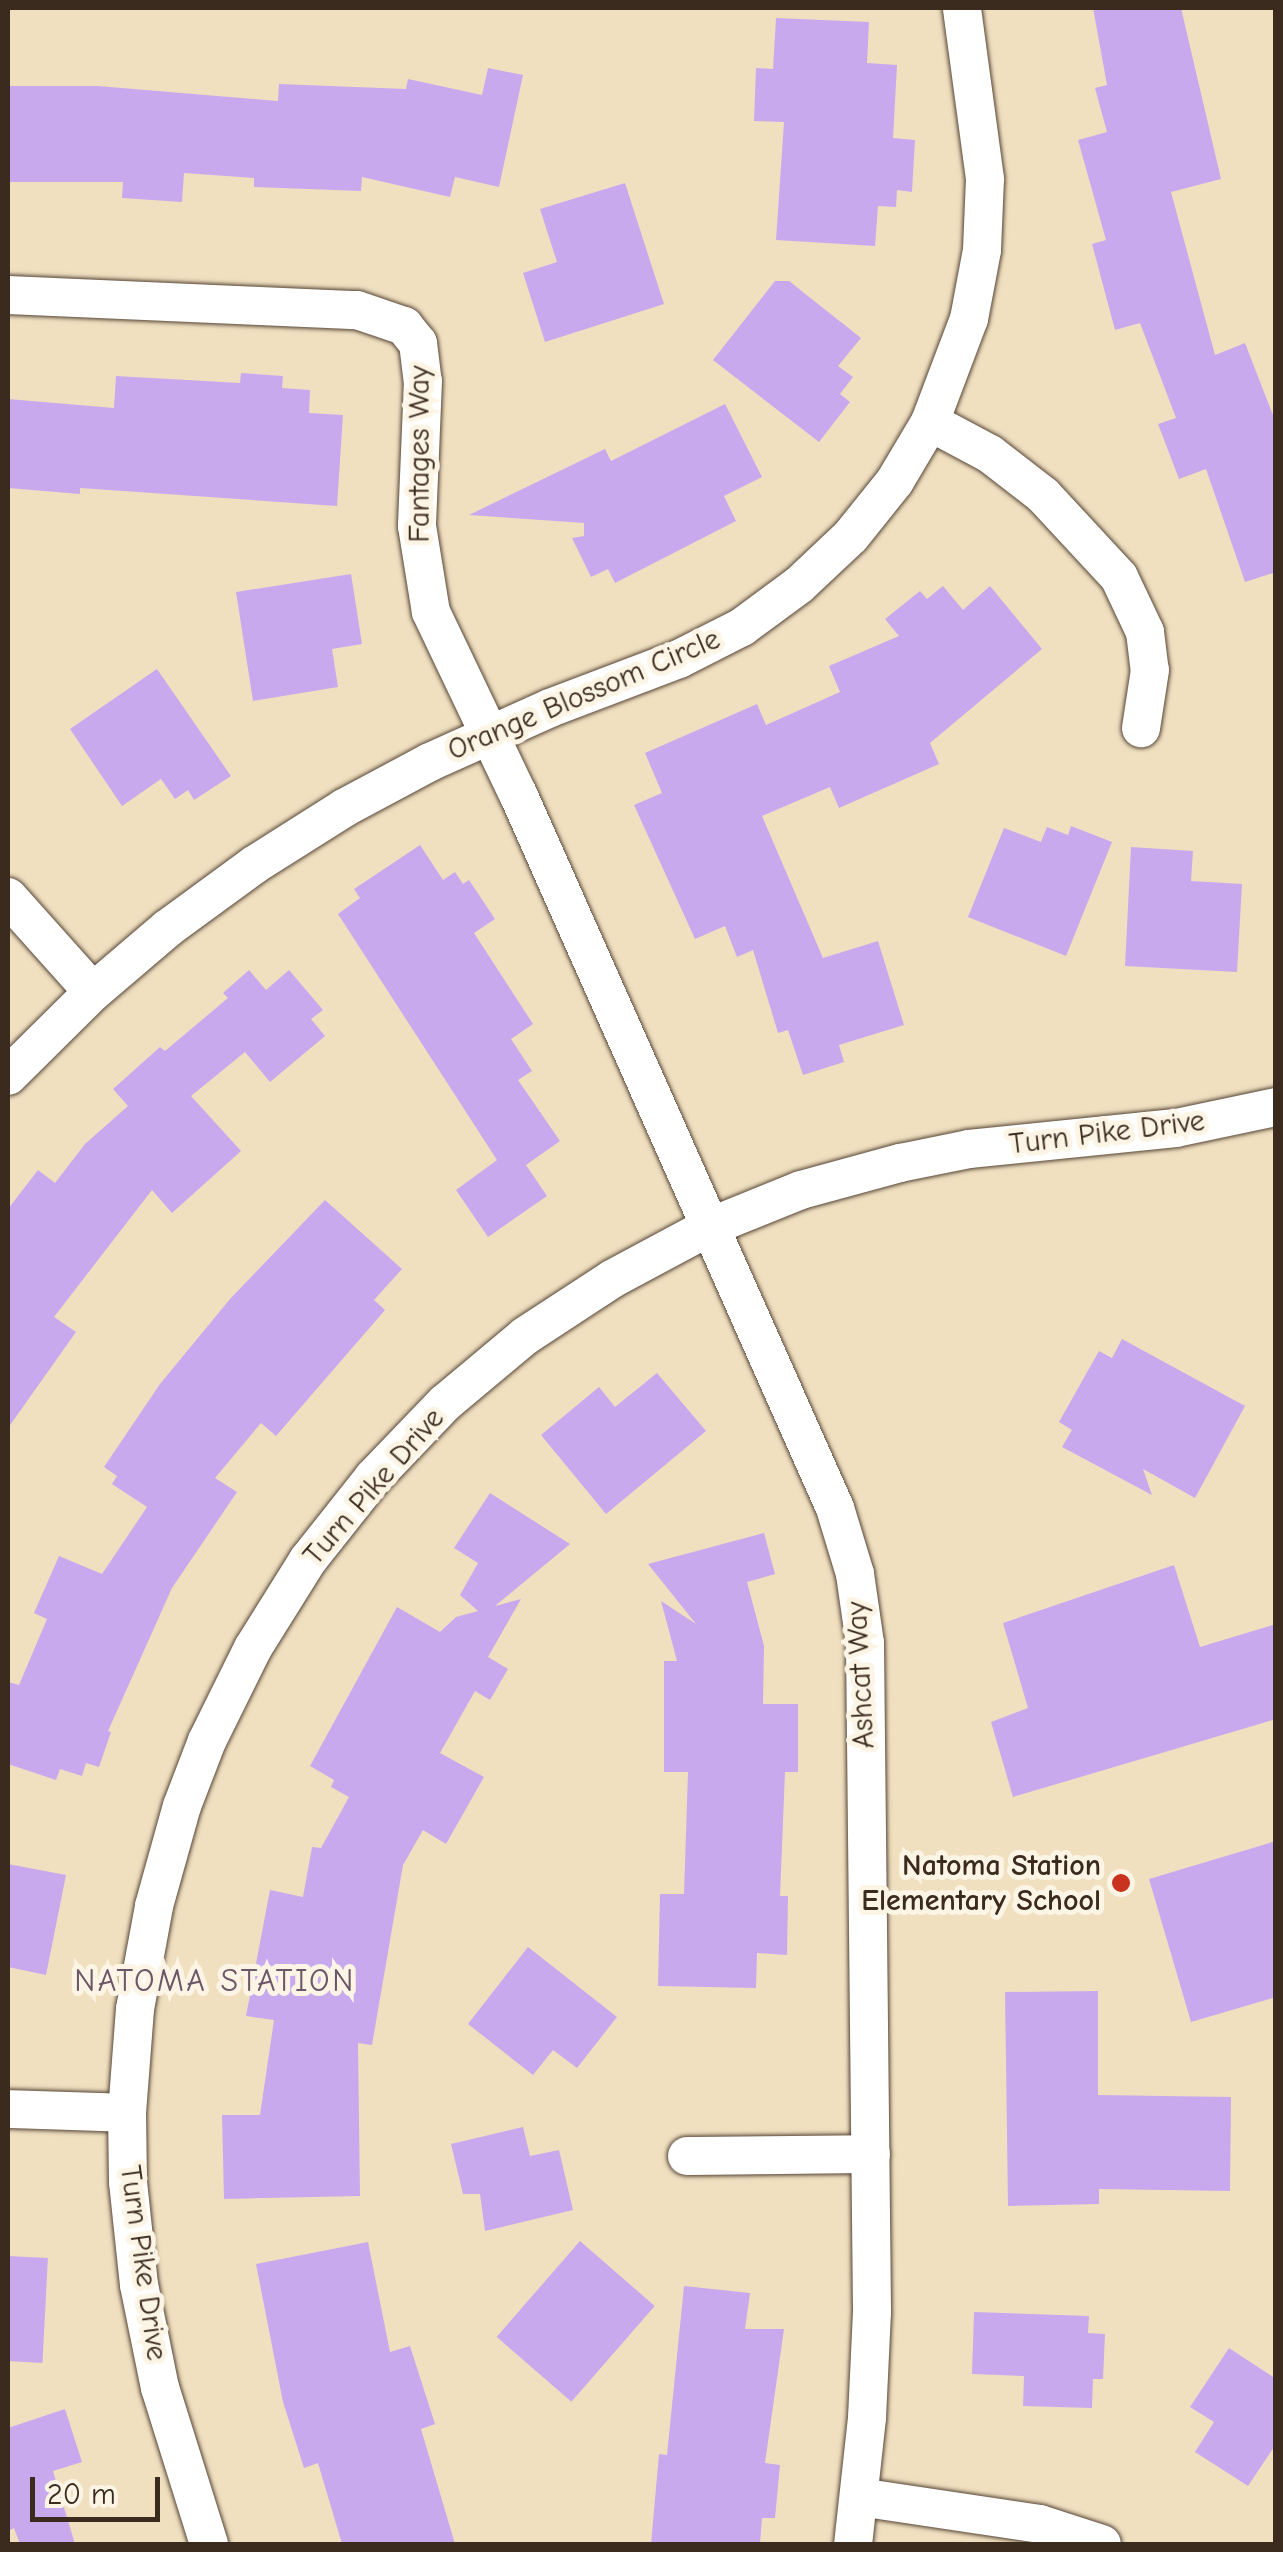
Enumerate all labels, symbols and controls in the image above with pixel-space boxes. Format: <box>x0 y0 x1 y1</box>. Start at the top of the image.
street label: Fantages Way <box>402 365 438 543</box>
street label: Orange Blossom Circle <box>442 621 726 769</box>
street label: Turn Pike Drive <box>1007 1103 1207 1163</box>
street label: Turn Pike Drive <box>296 1401 452 1573</box>
street label: Ashcat Way <box>839 1600 883 1750</box>
place label: Natoma Station Elementary School <box>861 1848 1101 1918</box>
marker: Natoma Station Elementary School <box>1110 1872 1132 1894</box>
district label: NATOMA STATION <box>74 1962 356 2000</box>
street label: Turn Pike Drive <box>111 2163 175 2363</box>
scale bar <box>35 2457 165 2519</box>
text: 20 m <box>47 2477 116 2512</box>

